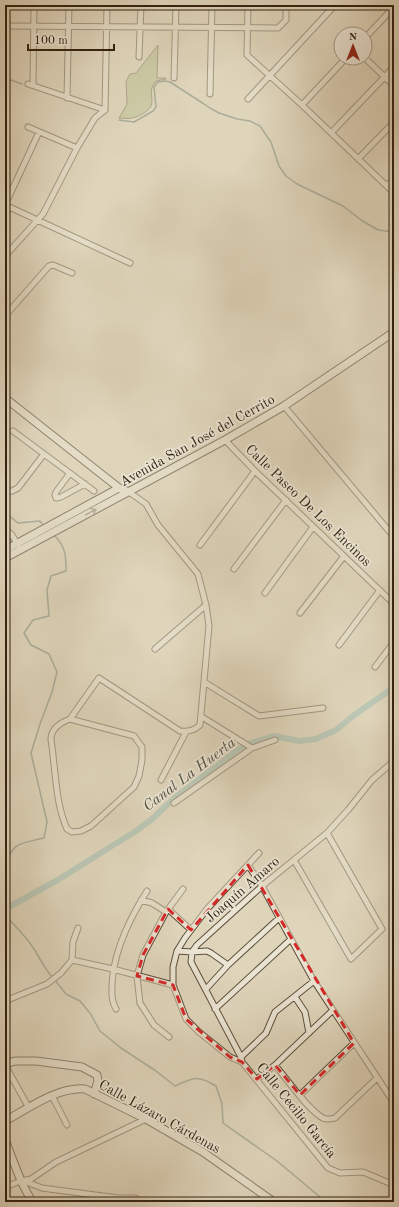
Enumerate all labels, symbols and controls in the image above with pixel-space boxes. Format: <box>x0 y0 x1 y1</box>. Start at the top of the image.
scale bar <box>28 26 114 52</box>
north arrow <box>333 26 373 66</box>
text: N <box>349 32 358 43</box>
text: 100 m <box>34 35 68 47</box>
street label: Avenida San José del Cerrito <box>118 392 277 489</box>
street label: Calle Paseo De Los Encinos <box>243 442 374 569</box>
one-way arrow <box>85 508 97 516</box>
water label: Canal La Huerta <box>141 736 239 815</box>
street label: Joaquín Amaro <box>203 854 282 925</box>
street label: Calle Cecilio García <box>254 1060 339 1161</box>
street label: Calle Lázaro Cárdenas <box>96 1078 223 1156</box>

